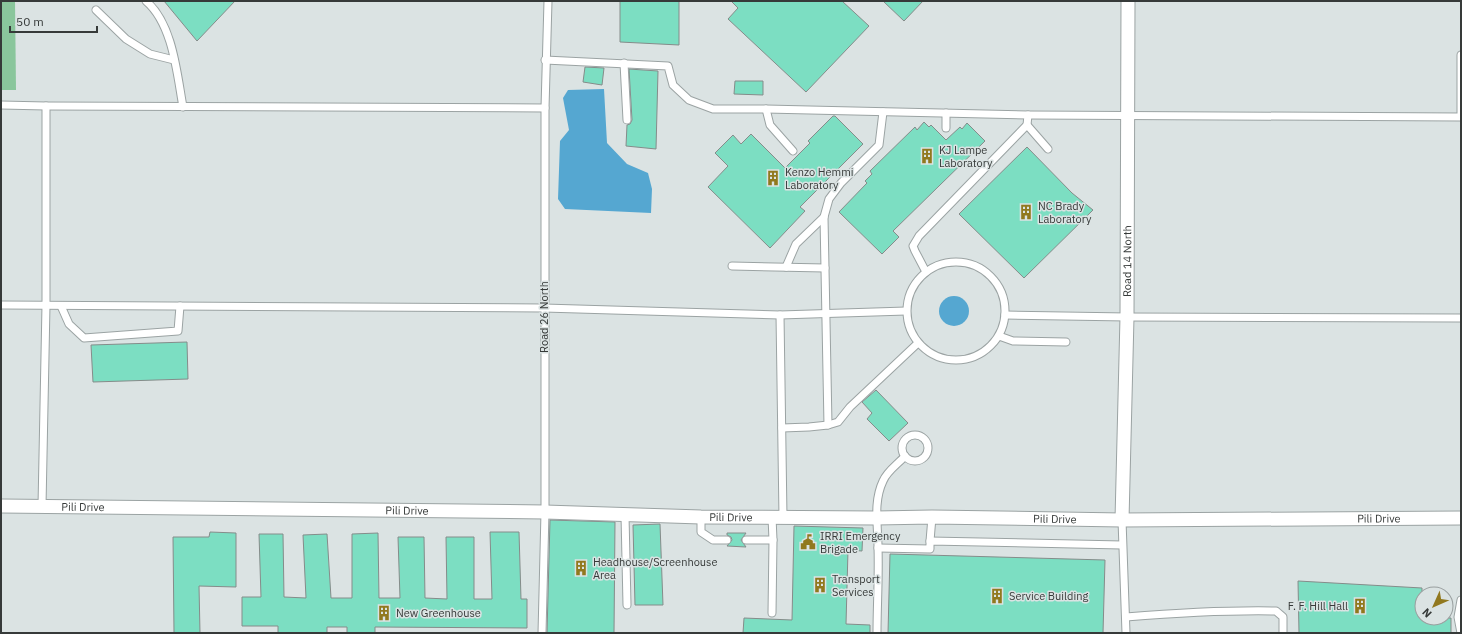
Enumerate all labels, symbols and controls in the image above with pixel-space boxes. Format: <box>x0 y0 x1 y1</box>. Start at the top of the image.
scale bar <box>10 8 97 34</box>
text: 50 m <box>16 14 44 29</box>
place label: KJ Lampe Laboratory <box>939 143 993 170</box>
building icon: KJ Lampe Laboratory <box>918 147 936 165</box>
place label: Kenzo Hemmi Laboratory <box>785 165 854 192</box>
building icon: Kenzo Hemmi Laboratory <box>764 169 782 187</box>
place label: NC Brady Laboratory <box>1038 199 1092 226</box>
building icon: NC Brady Laboratory <box>1017 203 1035 221</box>
street label: Road 14 North <box>1120 225 1134 297</box>
street label: Road 26 North <box>537 281 551 353</box>
street label: Pili Drive <box>61 500 105 514</box>
street label: Pili Drive <box>385 503 429 518</box>
street label: Pili Drive <box>709 510 753 524</box>
street label: Pili Drive <box>1357 511 1401 526</box>
street label: Pili Drive <box>1033 512 1077 526</box>
place label: IRRI Emergency Brigade <box>820 529 901 556</box>
public building icon: IRRI Emergency Brigade <box>799 533 817 551</box>
place label: Headhouse/Screenhouse Area <box>593 555 717 582</box>
building icon: Headhouse/Screenhouse Area <box>572 559 590 577</box>
place label: Transport Services <box>832 572 880 599</box>
building icon: Transport Services <box>811 576 829 594</box>
north arrow <box>1414 586 1454 626</box>
building icon: Service Building <box>988 587 1006 605</box>
place label: Service Building <box>1009 589 1088 603</box>
building icon: F. F. Hill Hall <box>1351 597 1369 615</box>
place label: F. F. Hill Hall <box>1288 599 1348 613</box>
building icon: New Greenhouse <box>375 604 393 622</box>
text: N <box>1419 605 1435 621</box>
place label: New Greenhouse <box>396 606 481 620</box>

